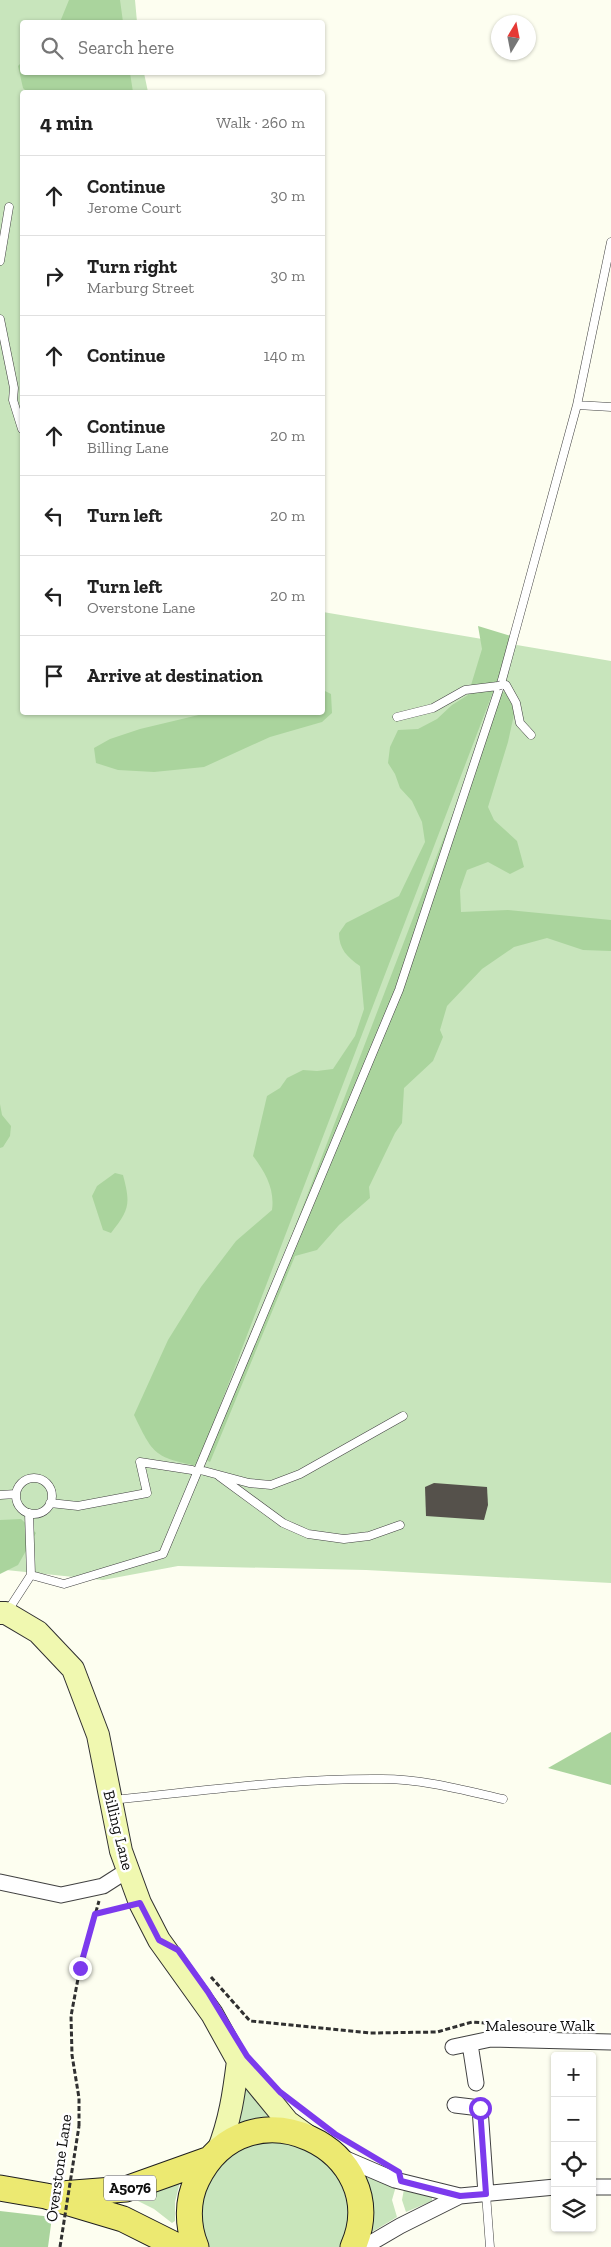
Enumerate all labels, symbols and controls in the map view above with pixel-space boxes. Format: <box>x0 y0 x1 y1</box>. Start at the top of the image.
north arrow <box>491 15 536 60</box>
search box <box>20 20 325 75</box>
icon: search <box>38 34 66 62</box>
text: Search here <box>78 36 174 59</box>
text: 4 min <box>40 110 93 135</box>
text: Walk · 260 m <box>216 113 305 132</box>
text: Continue <box>87 175 165 198</box>
icon: ahead <box>40 182 68 210</box>
text: 30 m <box>271 186 305 205</box>
text: Jerome Court <box>87 198 181 217</box>
text: Turn right <box>87 255 177 278</box>
icon: right <box>40 262 68 290</box>
text: 30 m <box>271 266 305 285</box>
text: Marburg Street <box>87 278 194 297</box>
icon: ahead <box>40 342 68 370</box>
text: Continue <box>87 344 165 367</box>
text: 140 m <box>264 346 305 365</box>
text: Continue <box>87 415 165 438</box>
icon: ahead <box>40 422 68 450</box>
text: 20 m <box>270 426 305 445</box>
text: Billing Lane <box>87 438 169 457</box>
icon: left <box>40 502 68 530</box>
text: Turn left <box>87 504 162 527</box>
text: 20 m <box>270 506 305 525</box>
text: Turn left <box>87 575 162 598</box>
icon: left <box>40 582 68 610</box>
text: 20 m <box>270 586 305 605</box>
text: Overstone Lane <box>87 598 195 617</box>
icon: arrive <box>40 662 68 690</box>
text: Arrive at destination <box>87 664 263 687</box>
street label: Billing Lane <box>99 1788 138 1872</box>
route end <box>69 1957 92 1980</box>
street label: Malesoure Walk <box>485 2016 595 2035</box>
map controls <box>551 2052 596 2232</box>
button: + <box>551 2052 596 2097</box>
route start <box>469 2097 492 2120</box>
button: − <box>551 2097 596 2142</box>
street label: Overstone Lane <box>42 2113 75 2223</box>
button: locate <box>551 2142 596 2187</box>
road number: A5076 <box>104 2176 156 2200</box>
button: layers <box>551 2187 596 2232</box>

